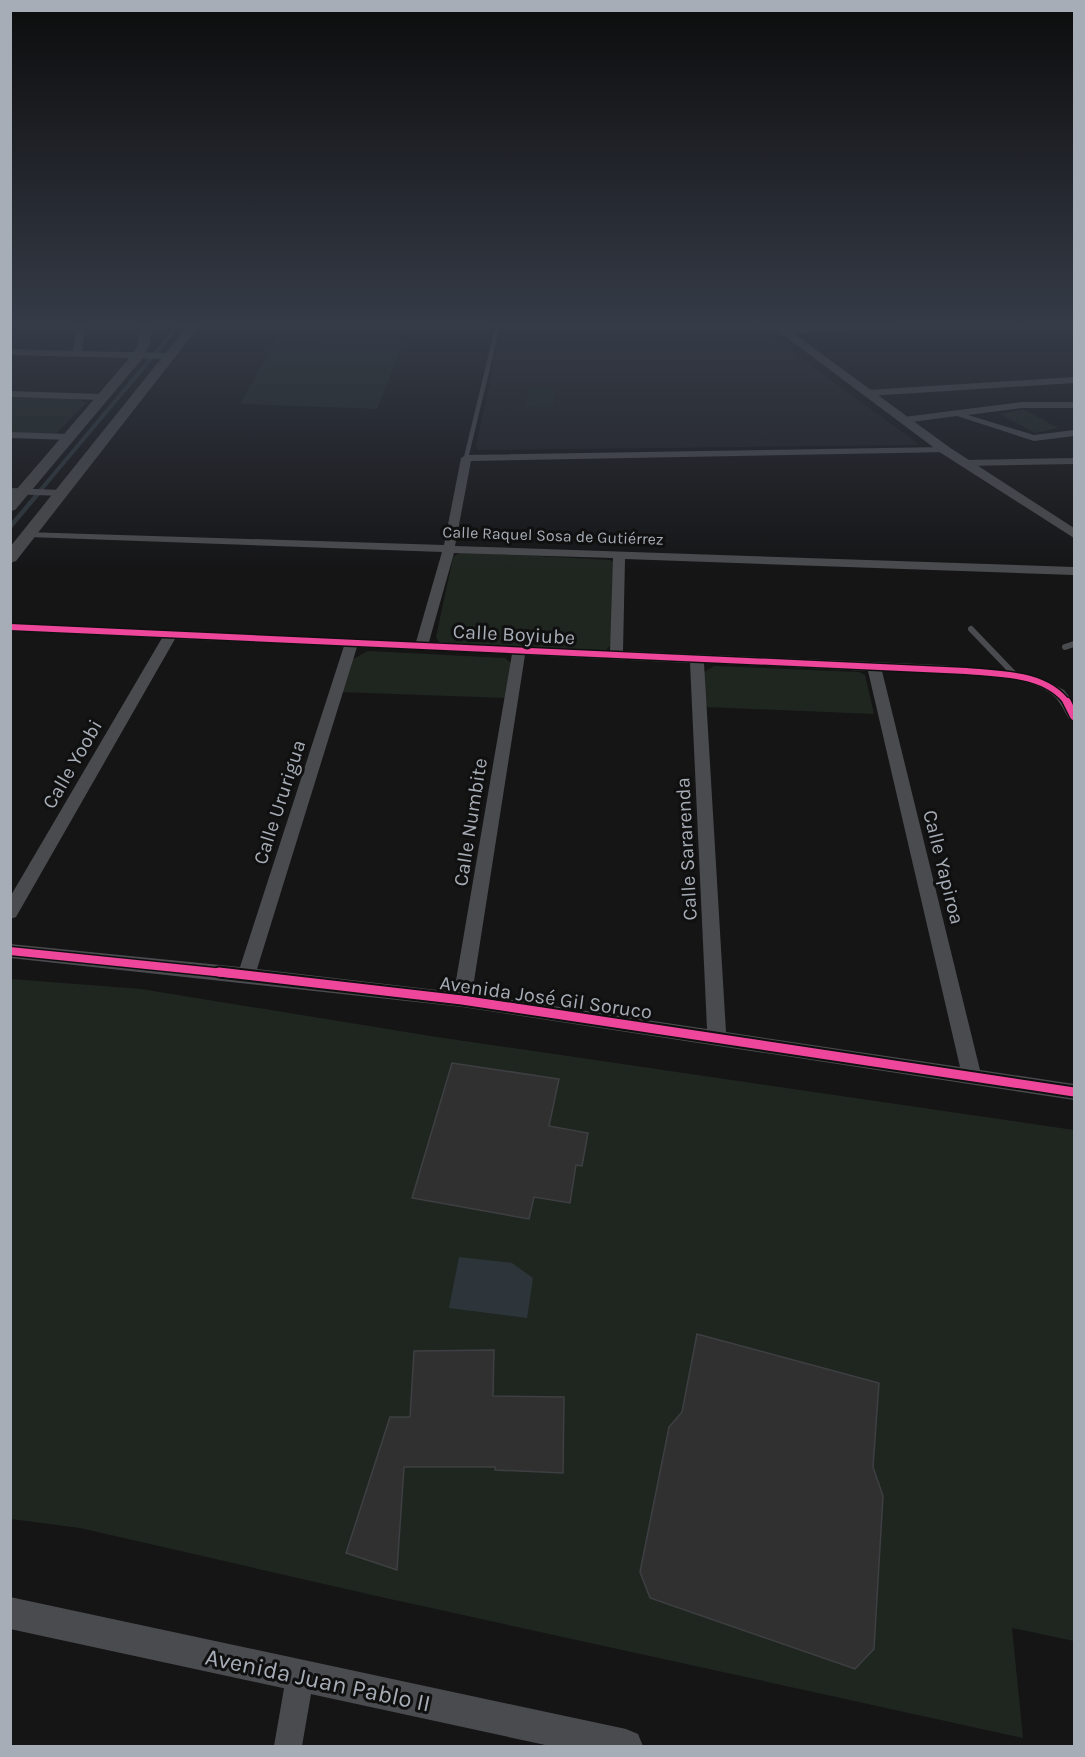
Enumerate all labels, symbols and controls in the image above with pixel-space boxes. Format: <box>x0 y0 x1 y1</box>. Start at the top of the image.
street label: Calle Raquel Sosa de Gutiérrez <box>442 522 664 549</box>
street label: Calle Boyiube <box>452 620 576 649</box>
street label: Calle Yoobi <box>38 716 107 813</box>
street label: Calle Ururigua <box>249 737 310 867</box>
street label: Calle Numbite <box>449 756 492 888</box>
street label: Calle Sararenda <box>671 777 702 921</box>
street label: Calle Yapiroa <box>918 808 969 927</box>
street label: Avenida José Gil Soruco <box>438 971 654 1024</box>
street label: Avenida Juan Pablo II <box>203 1642 433 1718</box>

